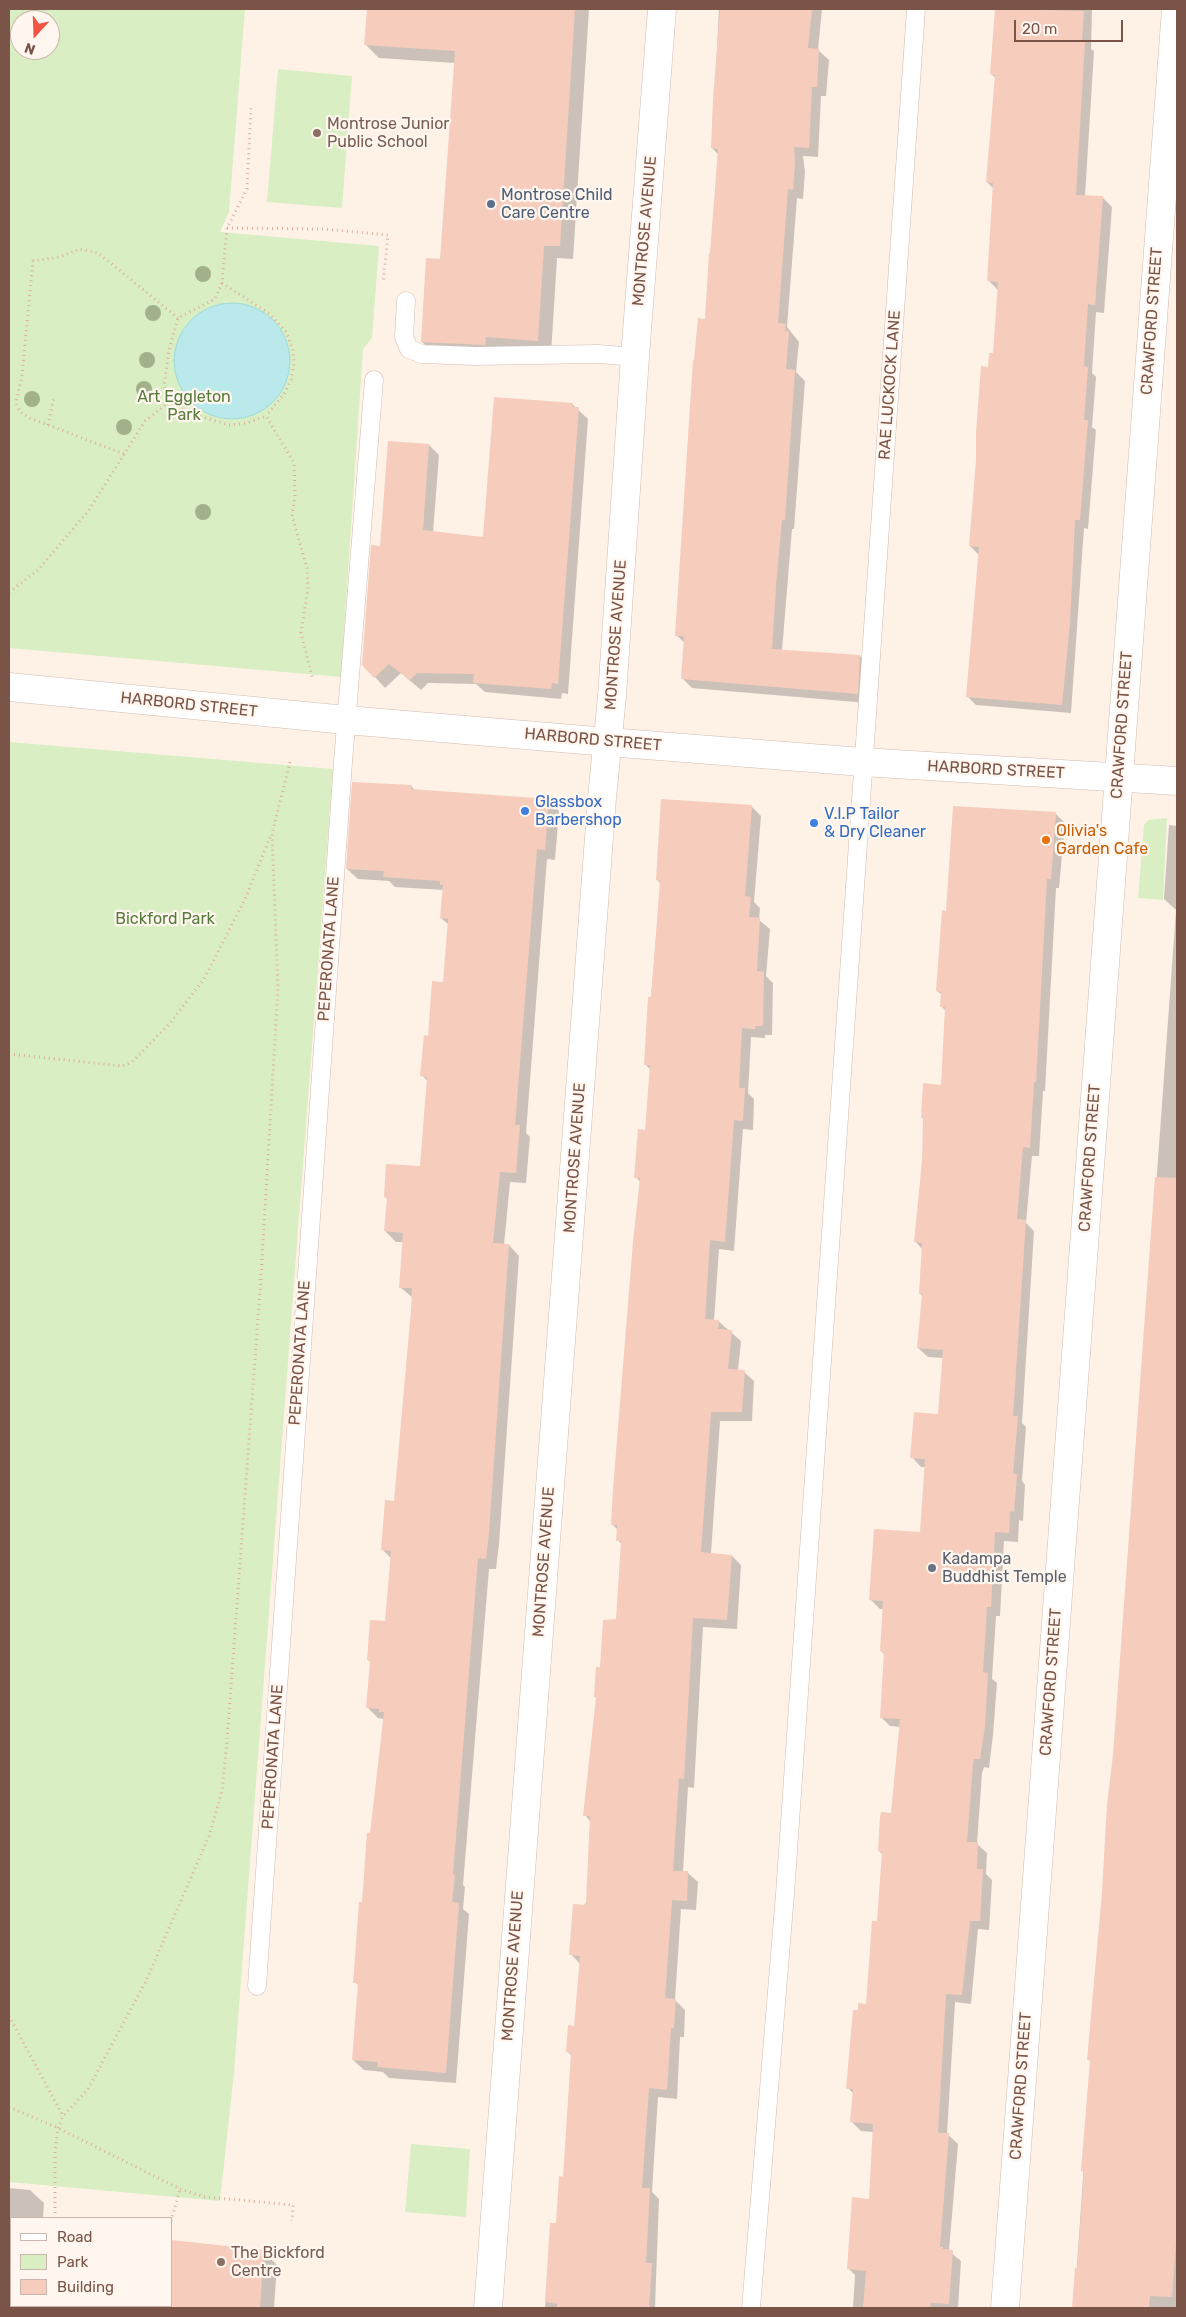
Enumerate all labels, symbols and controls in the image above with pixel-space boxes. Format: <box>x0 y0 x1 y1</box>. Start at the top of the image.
north arrow <box>10 10 60 60</box>
scale bar <box>1016 10 1125 42</box>
text: 20 m <box>1022 20 1057 38</box>
text: N <box>22 39 38 58</box>
place label: Montrose Junior Public School <box>327 114 449 152</box>
marker: Montrose Junior Public School <box>311 127 323 139</box>
street label: MONTROSE AVENUE <box>629 155 661 307</box>
place label: Montrose Child Care Centre <box>501 185 613 223</box>
marker: Montrose Child Care Centre <box>485 198 497 210</box>
street label: CRAWFORD STREET <box>1137 247 1167 395</box>
street label: RAE LUCKOCK LANE <box>875 310 905 460</box>
park label: Art Eggleton Park <box>137 387 231 425</box>
street label: MONTROSE AVENUE <box>601 559 631 711</box>
street label: CRAWFORD STREET <box>1107 651 1137 799</box>
street label: HARBORD STREET <box>119 688 259 722</box>
street label: HARBORD STREET <box>524 724 662 756</box>
street label: HARBORD STREET <box>927 757 1065 783</box>
place label: Glassbox Barbershop <box>535 792 622 830</box>
place label: V.I.P Tailor & Dry Cleaner <box>824 804 926 842</box>
marker: Glassbox Barbershop <box>519 805 531 817</box>
marker: V.I.P Tailor & Dry Cleaner <box>808 817 820 829</box>
place label: Olivia's Garden Cafe <box>1056 821 1148 859</box>
marker: Olivia's Garden Cafe <box>1040 834 1052 846</box>
street label: PEPERONATA LANE <box>314 876 344 1022</box>
park label: Bickford Park <box>115 909 215 929</box>
street label: MONTROSE AVENUE <box>560 1082 590 1234</box>
street label: CRAWFORD STREET <box>1075 1084 1105 1232</box>
street label: PEPERONATA LANE <box>285 1280 315 1426</box>
street label: MONTROSE AVENUE <box>529 1486 559 1638</box>
place label: Kadampa Buddhist Temple <box>942 1549 1067 1587</box>
marker: Kadampa Buddhist Temple <box>926 1562 938 1574</box>
street label: CRAWFORD STREET <box>1036 1608 1066 1756</box>
street label: PEPERONATA LANE <box>258 1684 288 1830</box>
street label: MONTROSE AVENUE <box>498 1890 528 2042</box>
street label: CRAWFORD STREET <box>1006 2012 1036 2160</box>
legend <box>10 2217 172 2307</box>
text: Road <box>57 2228 93 2246</box>
place label: The Bickford Centre <box>231 2243 325 2281</box>
text: Park <box>57 2253 88 2271</box>
marker: The Bickford Centre <box>215 2256 227 2268</box>
text: Building <box>57 2278 114 2296</box>

